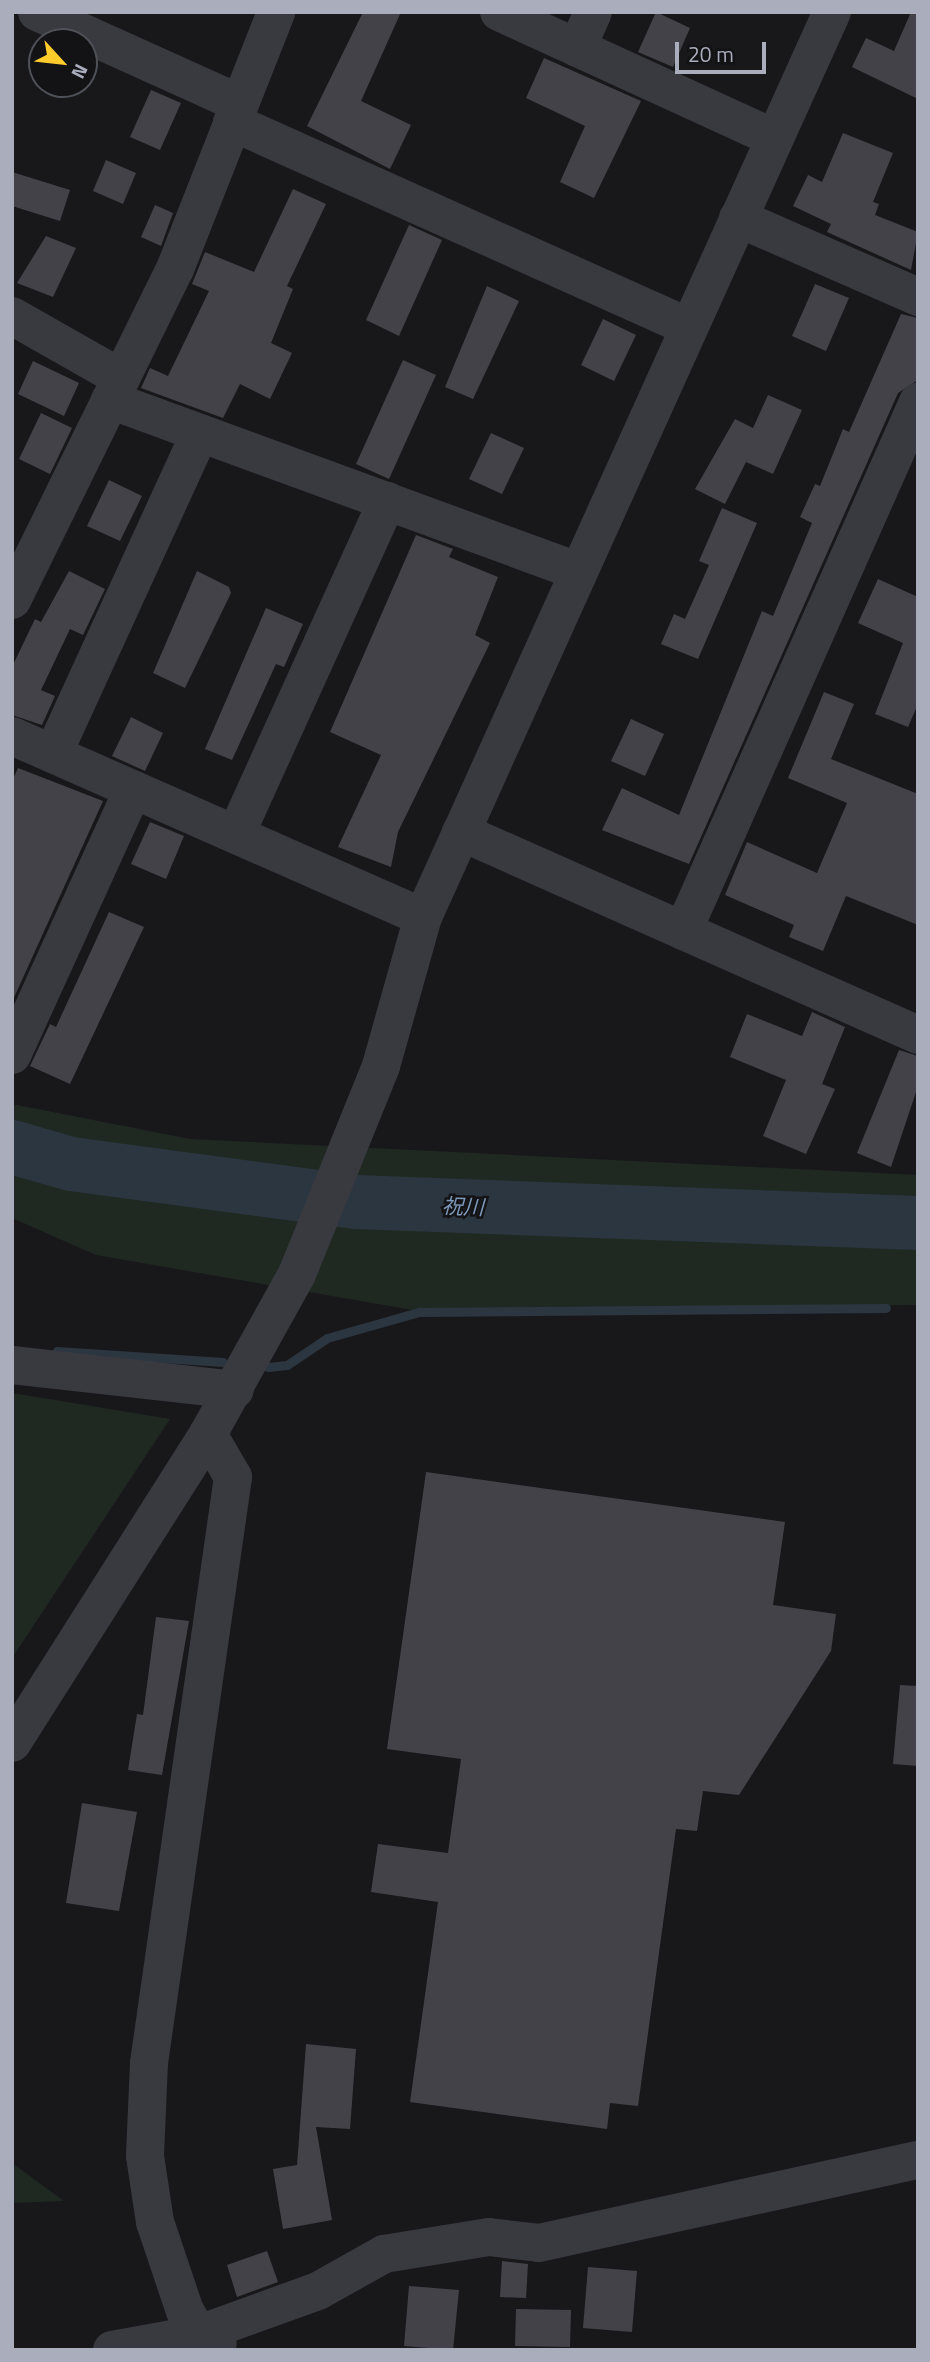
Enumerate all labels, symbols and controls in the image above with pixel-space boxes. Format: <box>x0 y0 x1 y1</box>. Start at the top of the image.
north arrow <box>28 28 98 98</box>
scale bar <box>678 28 769 72</box>
text: 20 m <box>688 38 734 70</box>
text: N <box>64 59 96 84</box>
water label: 祝川 <box>442 1193 484 1219</box>

